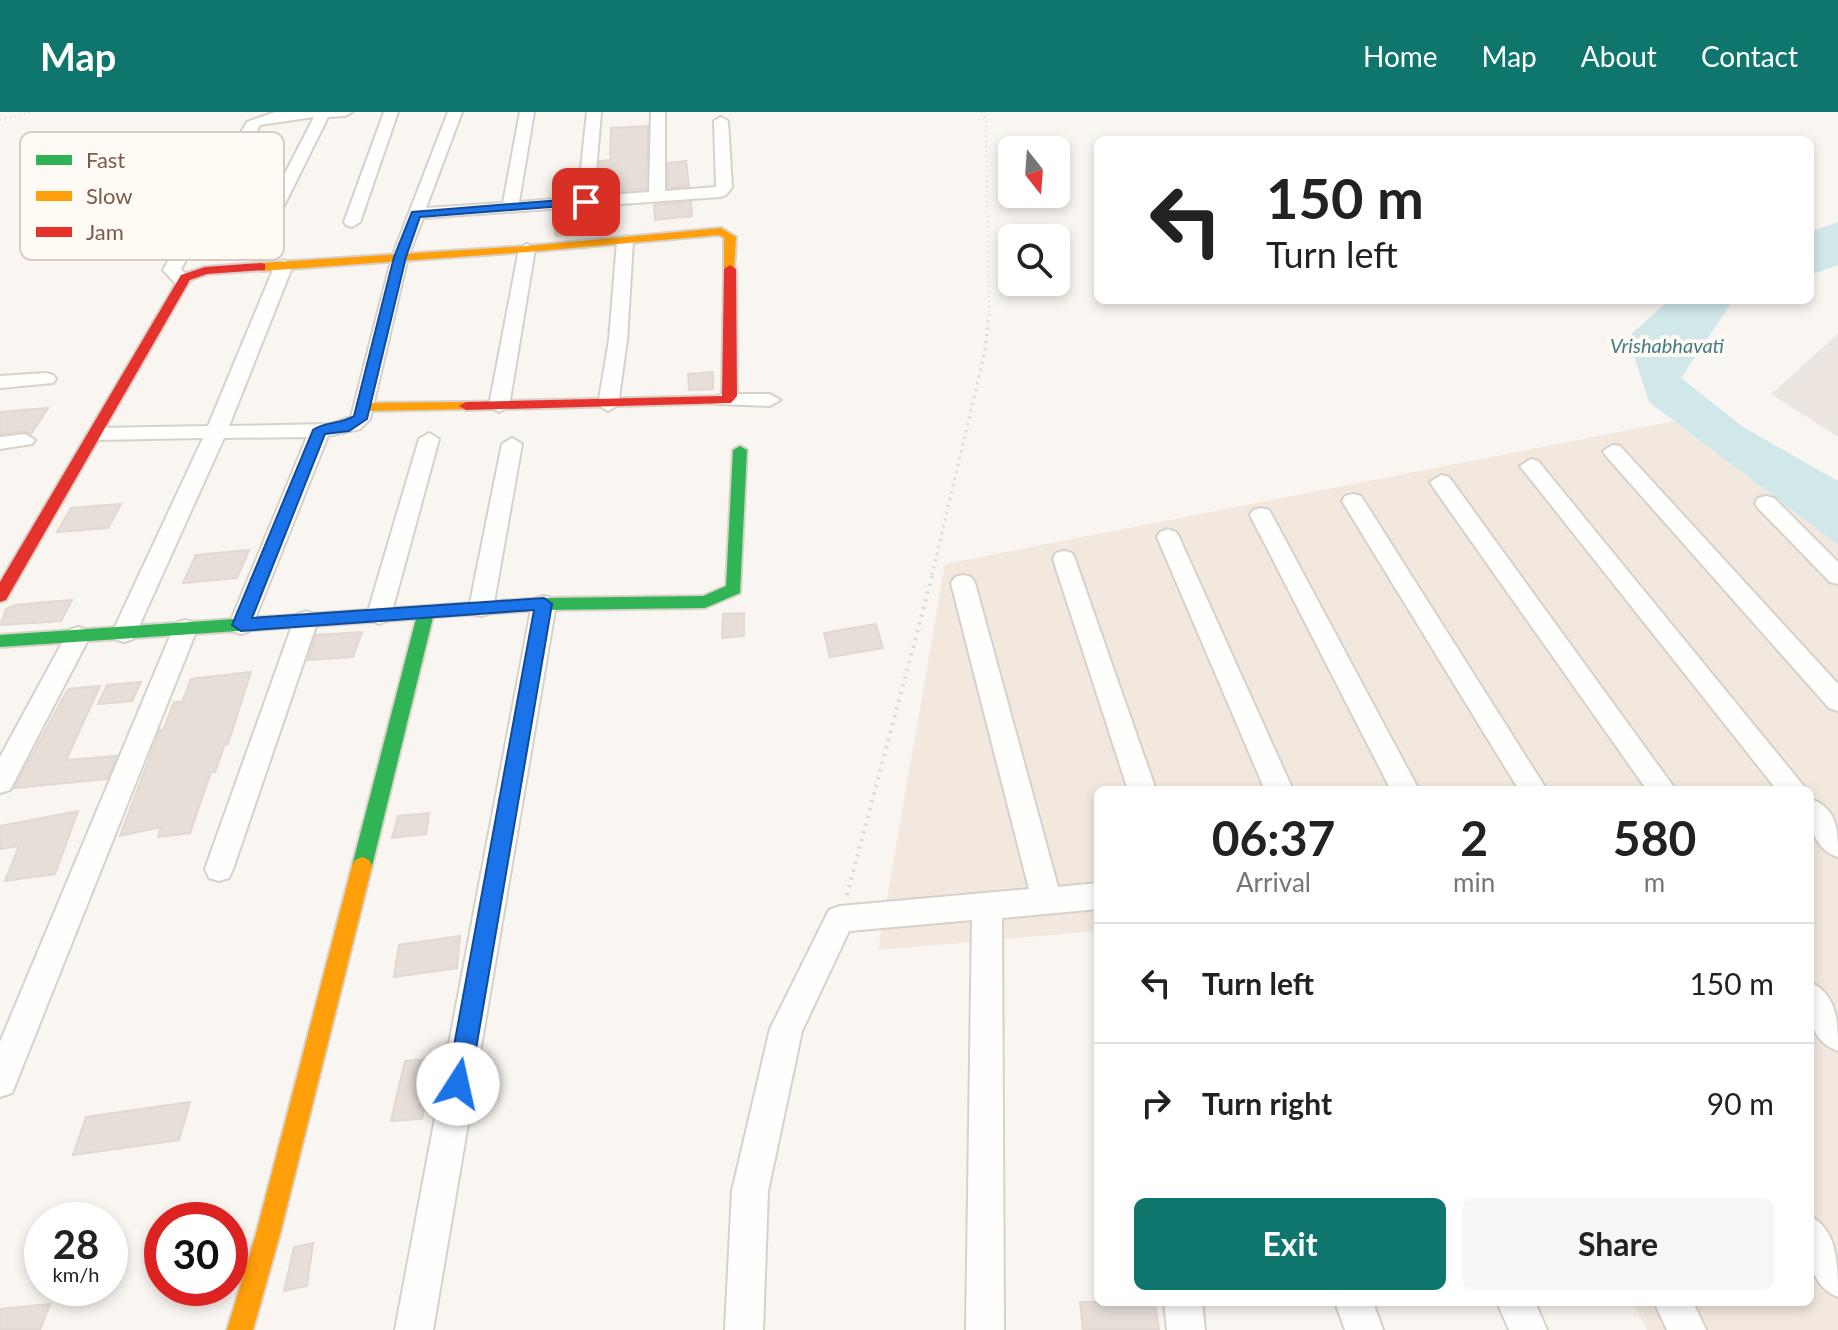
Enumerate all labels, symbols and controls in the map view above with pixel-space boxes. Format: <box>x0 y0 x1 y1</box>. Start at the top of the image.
text: Map <box>40 33 116 79</box>
text: Home <box>1363 39 1438 73</box>
text: Map <box>1482 39 1537 73</box>
text: About <box>1581 39 1657 73</box>
text: Contact <box>1701 39 1798 73</box>
legend <box>20 132 284 260</box>
north arrow <box>998 136 1070 208</box>
map controls <box>998 136 1070 296</box>
text: Fast <box>86 146 125 173</box>
text: 150 m <box>1266 164 1424 231</box>
pin <box>552 168 620 236</box>
icon: left <box>1134 168 1238 272</box>
icon: arrive <box>564 180 608 224</box>
text: Slow <box>86 182 133 209</box>
text: Jam <box>86 218 124 245</box>
button: search <box>998 224 1070 296</box>
text: Turn left <box>1266 232 1398 276</box>
water label: Vrishabhavati <box>1610 333 1725 357</box>
text: 06:37 <box>1212 809 1335 866</box>
text: 2 <box>1460 809 1488 866</box>
text: 580 <box>1613 809 1696 866</box>
text: Arrival <box>1236 866 1311 898</box>
text: min <box>1453 866 1495 898</box>
text: m <box>1644 866 1665 898</box>
icon: left <box>1134 961 1178 1005</box>
text: Turn left <box>1202 965 1314 1001</box>
text: 150 m <box>1689 965 1774 1001</box>
position arrow <box>416 1042 500 1126</box>
icon: right <box>1134 1081 1178 1125</box>
text: Turn right <box>1202 1085 1332 1121</box>
text: 90 m <box>1707 1085 1774 1121</box>
button: Exit <box>1134 1198 1446 1290</box>
button: Share <box>1462 1198 1774 1290</box>
speed limit sign: 30 <box>144 1202 248 1306</box>
text: 28 <box>53 1220 99 1268</box>
text: km/h <box>53 1262 99 1286</box>

